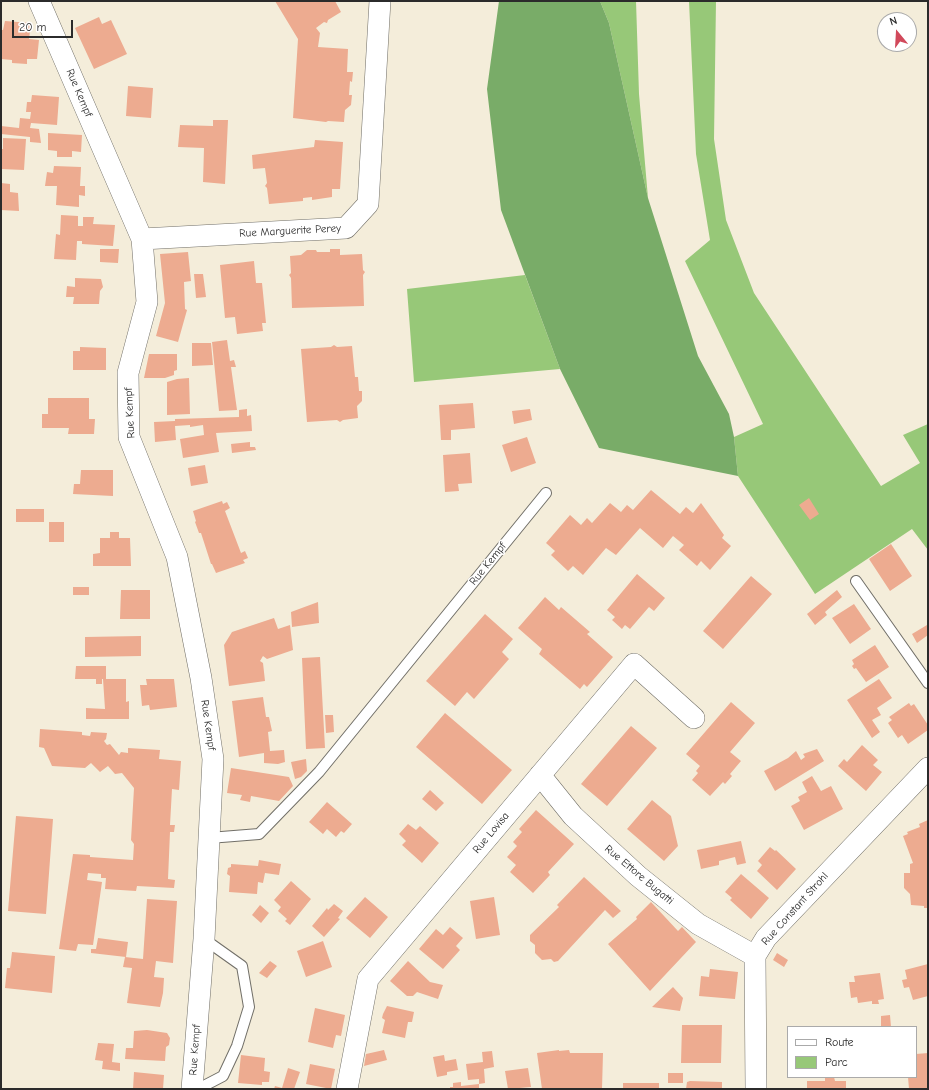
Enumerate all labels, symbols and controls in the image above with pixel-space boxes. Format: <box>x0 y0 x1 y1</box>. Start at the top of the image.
scale bar <box>14 12 75 38</box>
north arrow <box>877 12 917 52</box>
text: N <box>888 14 899 28</box>
text: 20 m <box>19 20 47 34</box>
street label: Rue Kempf <box>63 67 95 119</box>
street label: Rue Marguerite Perey <box>239 222 341 240</box>
street label: Rue Kempf <box>122 387 138 439</box>
street label: Rue Kempf <box>467 540 509 588</box>
street label: Rue Kempf <box>198 699 218 751</box>
street label: Rue Lovisa <box>470 810 512 856</box>
street label: Rue Ettore Bugatti <box>602 842 676 908</box>
street label: Rue Constant Strohl <box>759 870 831 948</box>
street label: Rue Kempf <box>187 1024 203 1076</box>
legend <box>787 1026 917 1078</box>
text: Route <box>825 1035 854 1049</box>
text: Parc <box>825 1055 848 1069</box>

